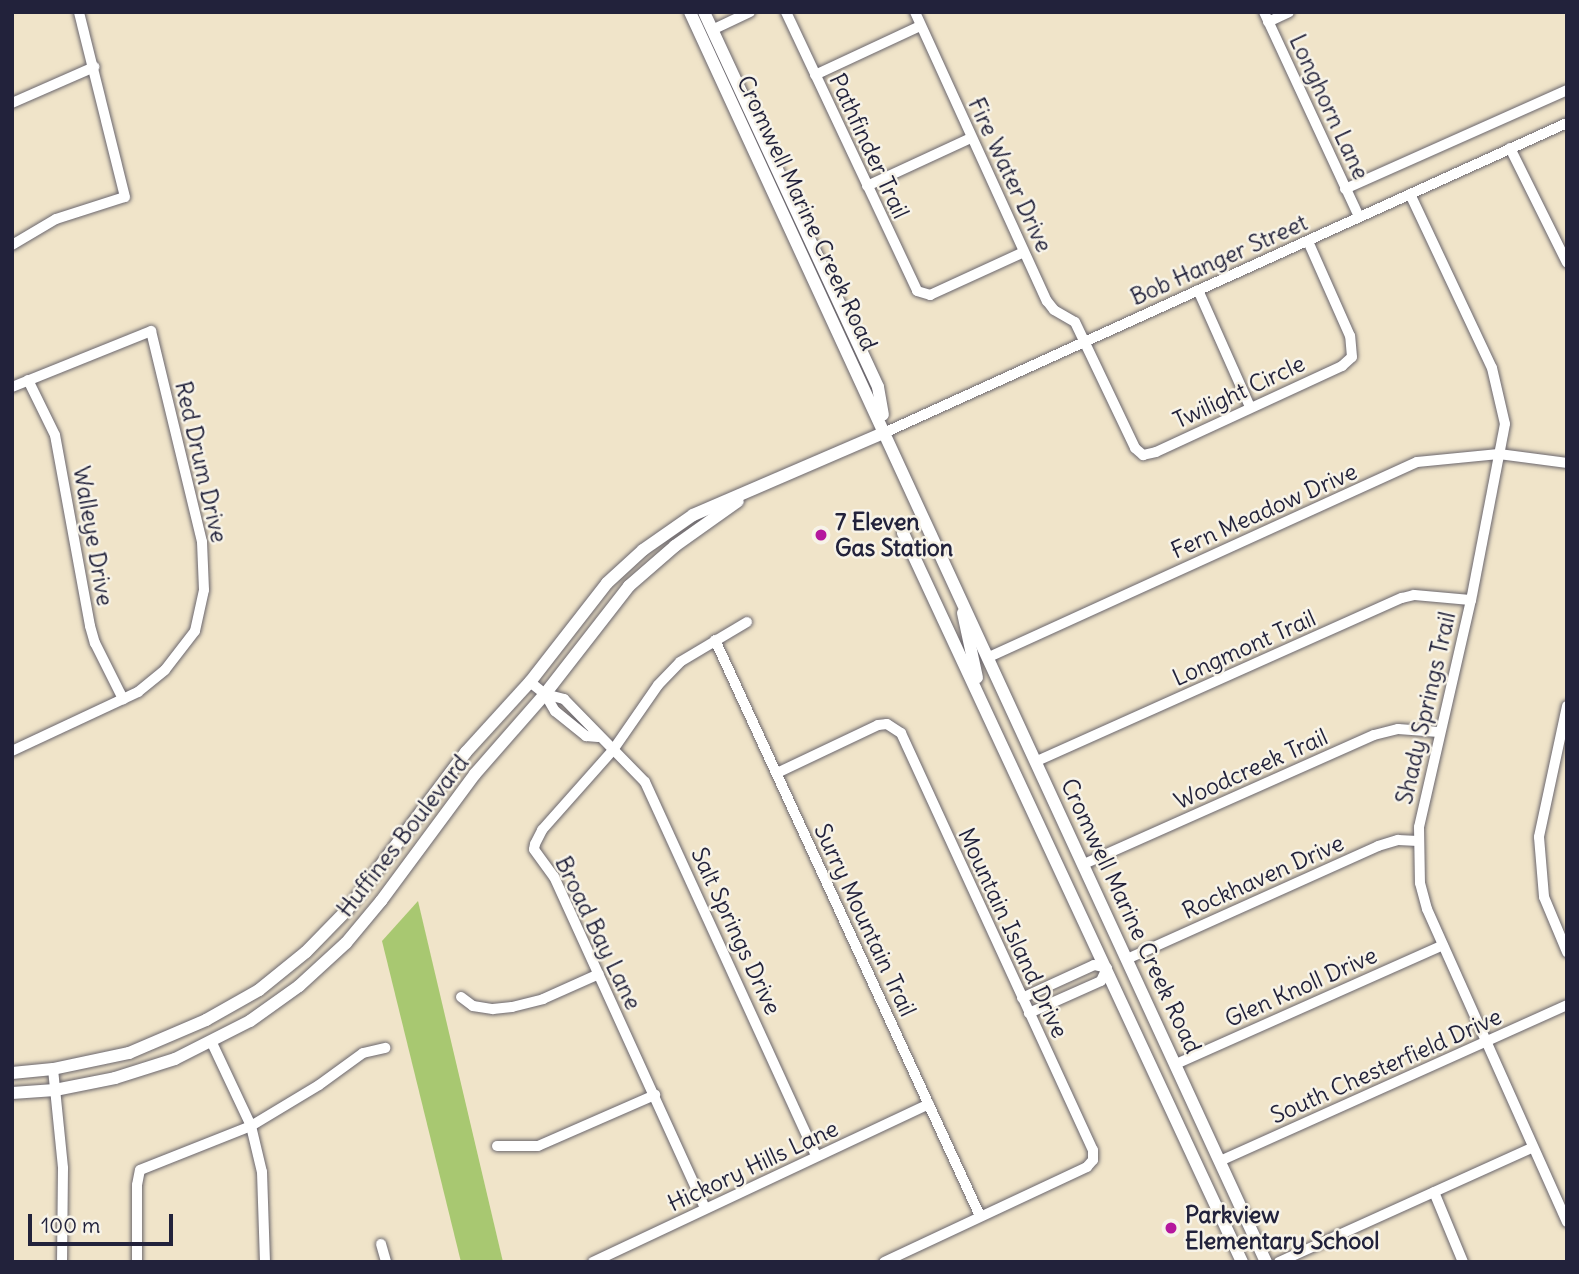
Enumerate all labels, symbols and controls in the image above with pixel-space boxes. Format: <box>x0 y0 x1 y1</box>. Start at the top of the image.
street label: Longhorn Lane <box>1283 30 1375 184</box>
street label: Pathfinder Trail <box>823 69 915 223</box>
street label: Cromwell Marine Creek Road <box>731 71 883 355</box>
street label: Fire Water Drive <box>962 93 1058 257</box>
street label: Bob Hanger Street <box>1126 209 1312 311</box>
street label: Twilight Circle <box>1169 349 1309 435</box>
street label: Red Drum Drive <box>169 379 233 545</box>
street label: Fern Meadow Drive <box>1167 458 1361 564</box>
street label: Walleye Drive <box>67 464 119 608</box>
place label: 7 Eleven Gas Station <box>835 508 953 562</box>
marker: 7 Eleven Gas Station <box>813 527 829 543</box>
street label: Longmont Trail <box>1168 604 1320 692</box>
street label: Shady Springs Trail <box>1390 609 1462 807</box>
street label: Woodcreek Trail <box>1170 723 1332 815</box>
street label: Huffines Boulevard <box>331 750 475 922</box>
street label: Cromwell Marine Creek Road <box>1055 774 1207 1058</box>
street label: Surry Mountain Trail <box>808 819 922 1021</box>
street label: Mountain Island Drive <box>952 824 1074 1042</box>
street label: Rockhaven Drive <box>1178 829 1348 925</box>
street label: Salt Springs Drive <box>685 843 787 1019</box>
street label: Broad Bay Lane <box>549 852 647 1014</box>
street label: Glen Knoll Drive <box>1221 941 1381 1033</box>
street label: South Chesterfield Drive <box>1266 1003 1506 1129</box>
street label: Hickory Hills Lane <box>663 1114 843 1218</box>
scale bar <box>32 1200 177 1244</box>
place label: Parkview Elementary School <box>1185 1201 1379 1255</box>
text: 100 m <box>41 1212 100 1239</box>
marker: Parkview Elementary School <box>1163 1220 1179 1236</box>

